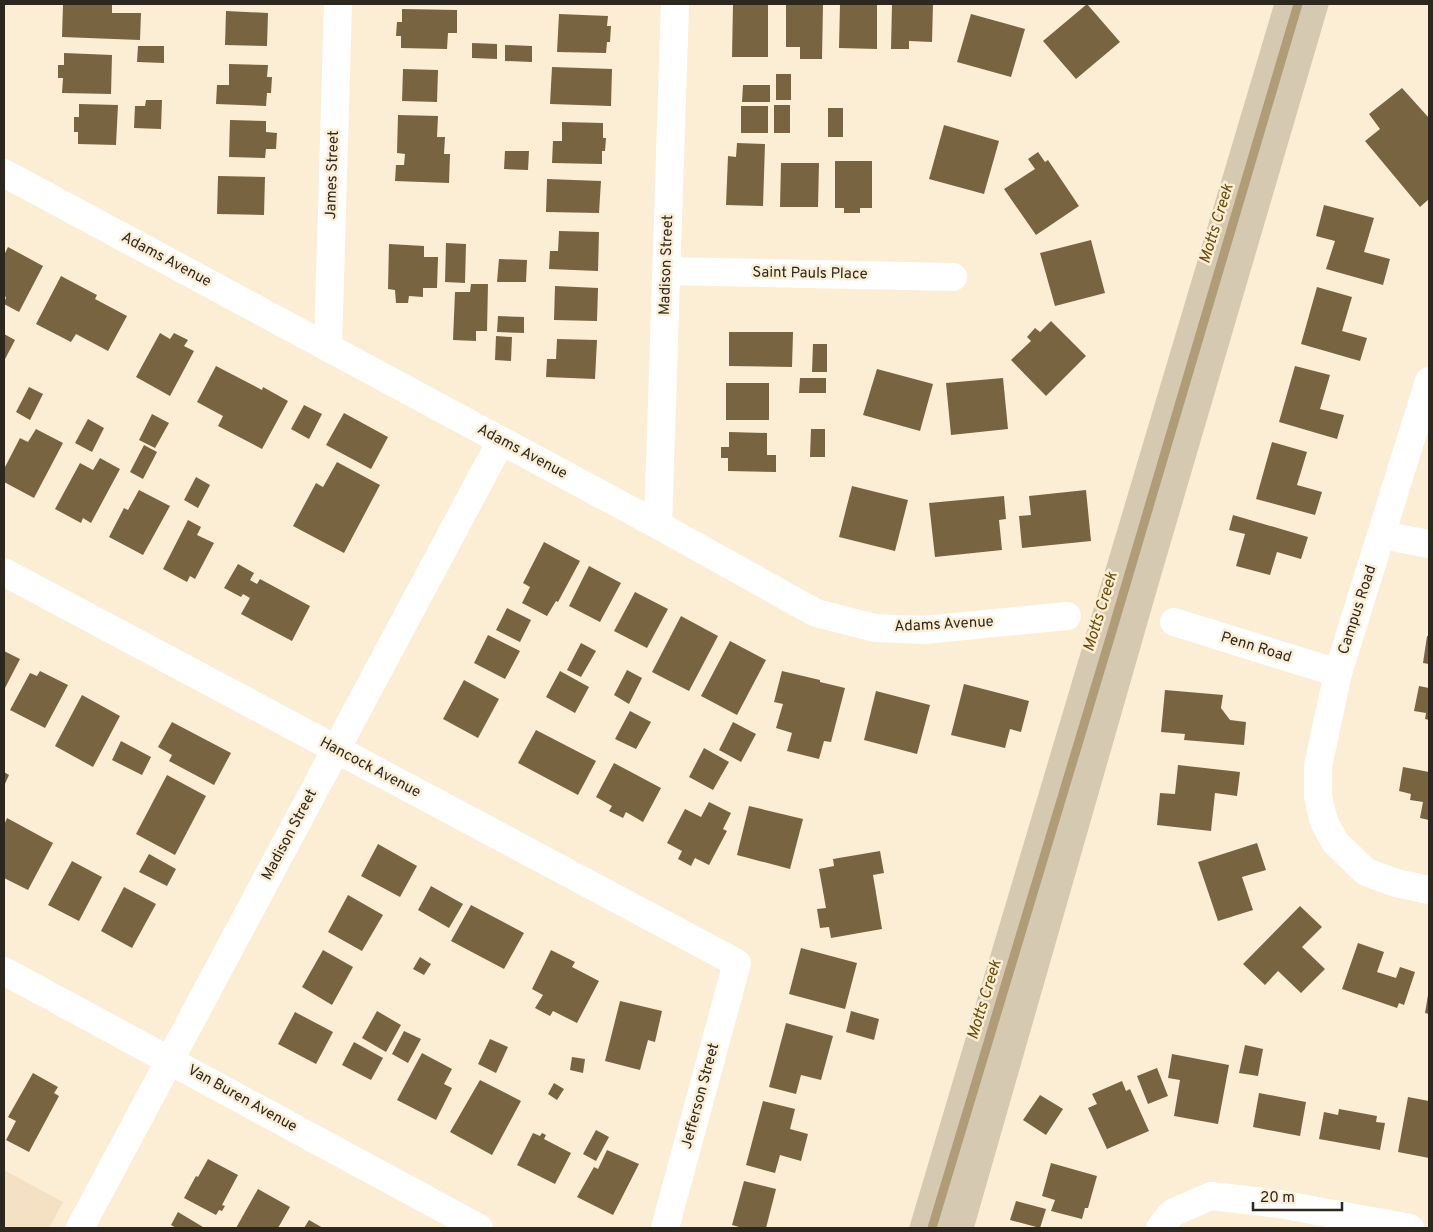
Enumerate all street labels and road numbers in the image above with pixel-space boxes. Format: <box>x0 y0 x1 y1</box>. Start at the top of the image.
street label: James Street <box>322 130 344 220</box>
street label: Madison Street <box>656 214 678 316</box>
street label: Adams Avenue <box>118 228 214 292</box>
street label: Saint Pauls Place <box>752 263 868 285</box>
street label: Adams Avenue <box>474 420 570 484</box>
street label: Campus Road <box>1335 563 1381 657</box>
street label: Adams Avenue <box>894 613 994 637</box>
street label: Penn Road <box>1218 628 1294 668</box>
street label: Hancock Avenue <box>316 733 424 803</box>
street label: Madison Street <box>258 786 322 884</box>
street label: Jefferson Street <box>678 1041 724 1151</box>
street label: Van Buren Avenue <box>184 1061 300 1137</box>

